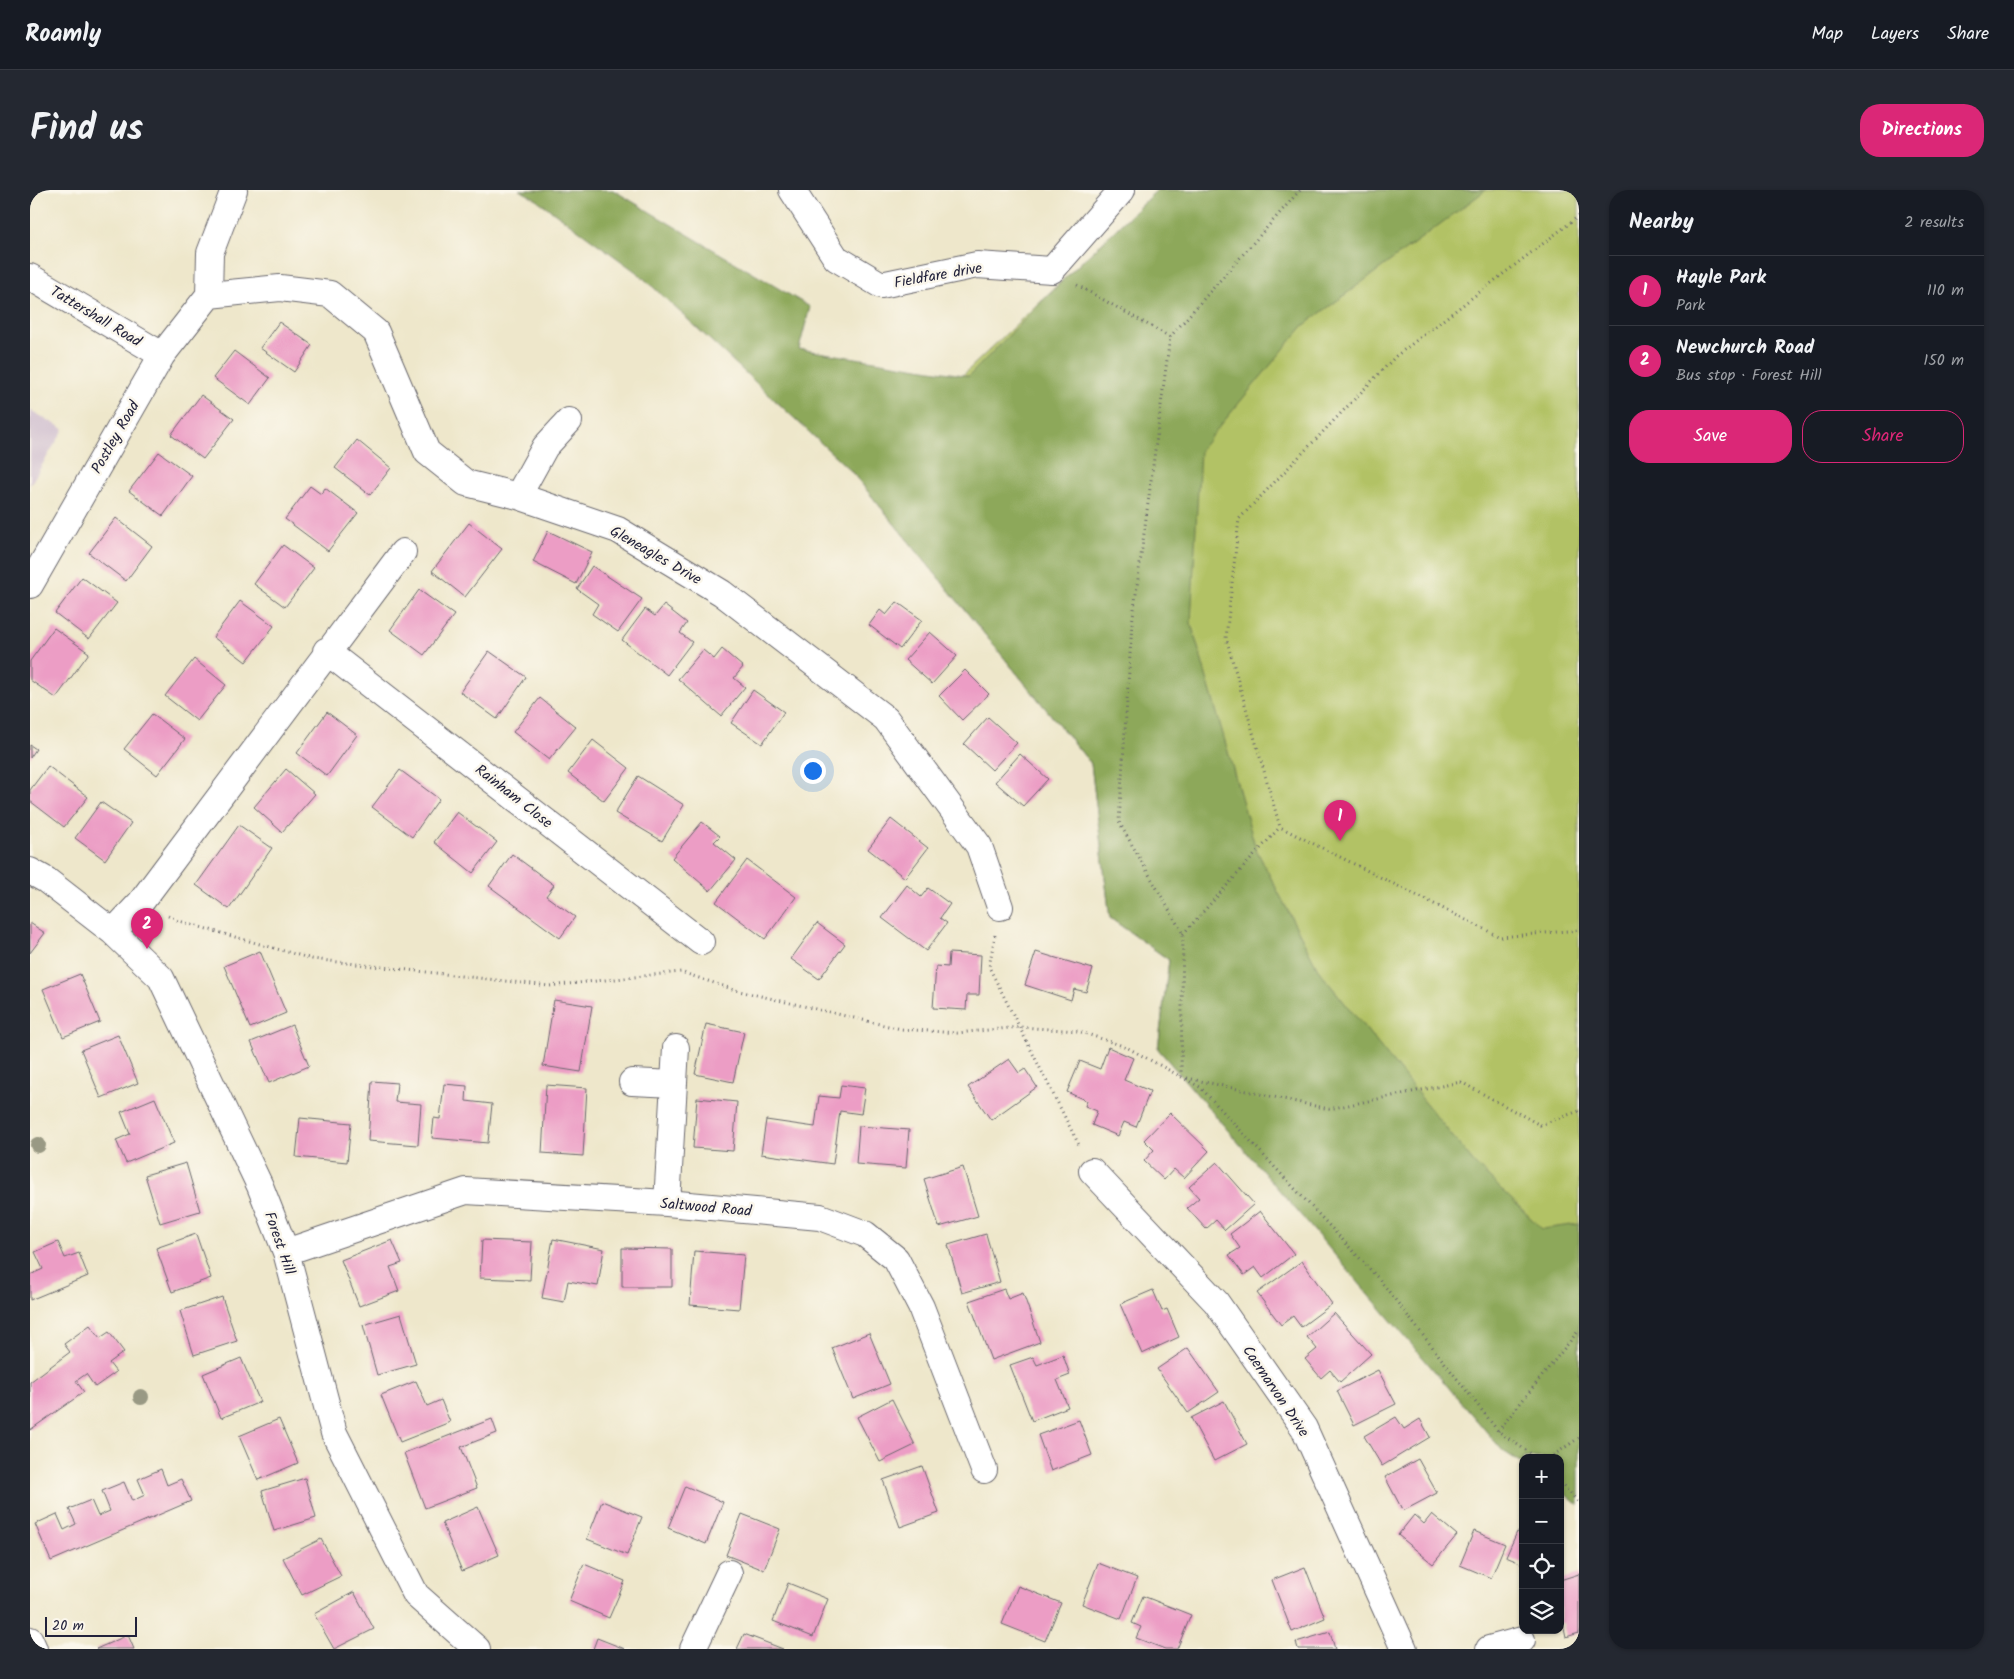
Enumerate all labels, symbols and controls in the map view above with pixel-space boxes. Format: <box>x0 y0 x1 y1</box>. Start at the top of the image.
text: Roamly <box>25 15 101 54</box>
text: Map <box>1812 20 1843 49</box>
text: Layers <box>1871 20 1919 49</box>
text: Share <box>1947 20 1989 49</box>
text: Find us <box>30 102 143 158</box>
button: Directions <box>1860 104 1984 157</box>
text: Nearby <box>1629 206 1694 239</box>
text: 2 results <box>1904 210 1964 235</box>
street label: Fieldfare drive <box>892 256 984 296</box>
text: Hayle Park <box>1676 263 1766 293</box>
text: 1 <box>1643 278 1647 303</box>
text: 110 m <box>1927 278 1964 303</box>
street label: Tattershall Road <box>45 280 146 354</box>
text: Park <box>1676 293 1705 318</box>
text: Newchurch Road <box>1676 333 1814 363</box>
text: 2 <box>1640 348 1650 373</box>
text: 150 m <box>1923 348 1964 373</box>
text: Bus stop · Forest Hill <box>1676 363 1822 388</box>
street label: Postley Road <box>85 396 147 478</box>
button: Save <box>1629 410 1792 463</box>
button: Share <box>1802 410 1964 463</box>
street label: Gleneagles Drive <box>605 520 706 592</box>
your location <box>800 758 826 784</box>
street label: Rainham Close <box>469 759 558 835</box>
pin: 1 <box>1324 800 1356 841</box>
pin: 2 <box>131 908 163 949</box>
street label: Saltwood Road <box>659 1192 753 1224</box>
street label: Forest Hill <box>257 1208 301 1279</box>
street label: Caernarvon Drive <box>1236 1341 1315 1442</box>
map controls <box>1519 1454 1564 1634</box>
button: + <box>1519 1454 1564 1499</box>
button: − <box>1519 1499 1564 1544</box>
button: locate <box>1519 1544 1564 1589</box>
button: layers <box>1519 1589 1564 1634</box>
scale bar <box>45 1614 138 1637</box>
text: 20 m <box>52 1615 84 1637</box>

